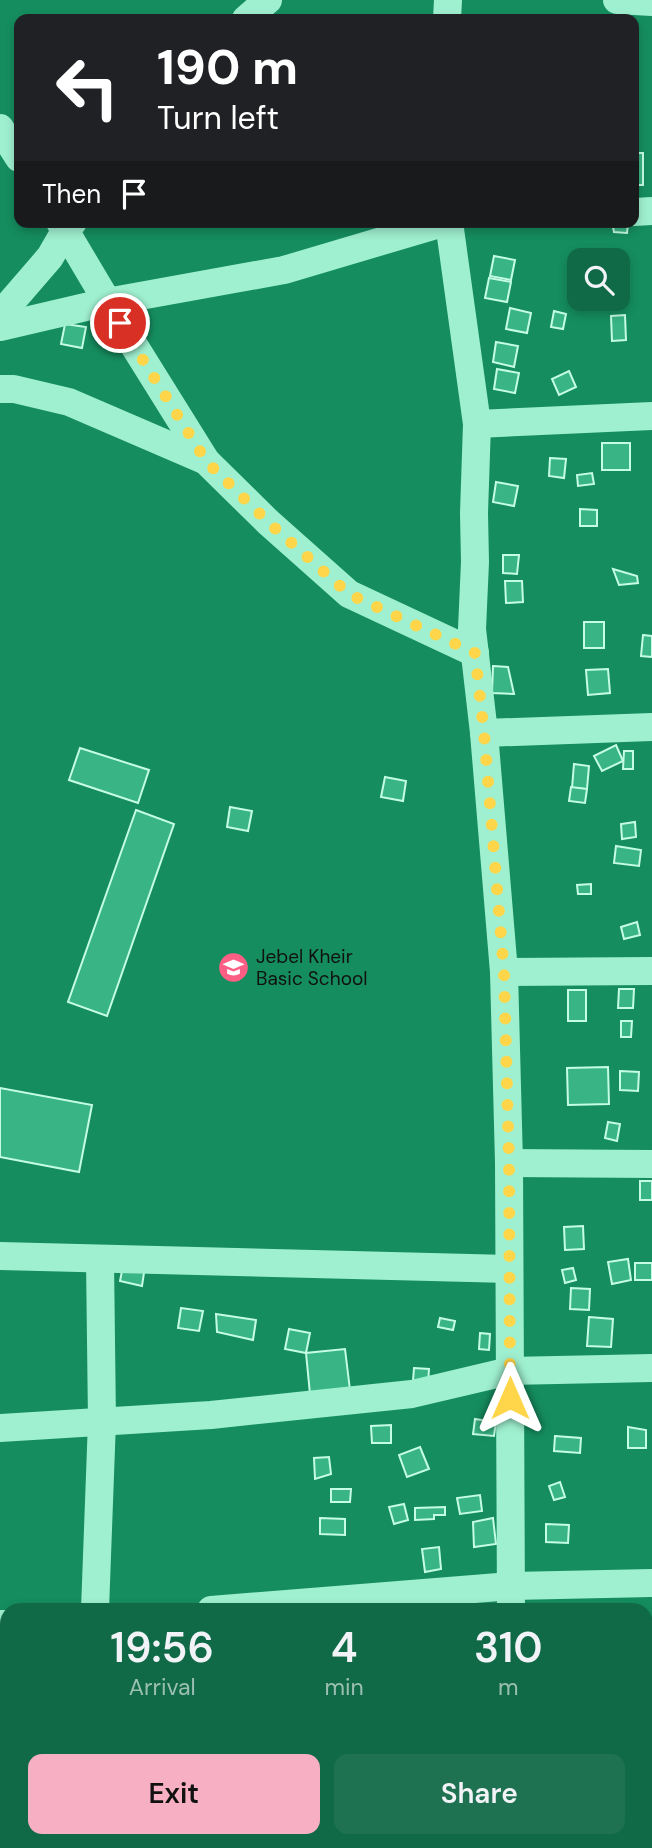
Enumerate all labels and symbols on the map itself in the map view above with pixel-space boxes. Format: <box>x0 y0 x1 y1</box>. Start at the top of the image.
pin <box>90 293 150 353</box>
place label: Jebel Kheir Basic School <box>256 944 367 991</box>
school or university icon: Jebel Kheir Basic School <box>216 950 250 984</box>
position arrow <box>473 1361 547 1435</box>

